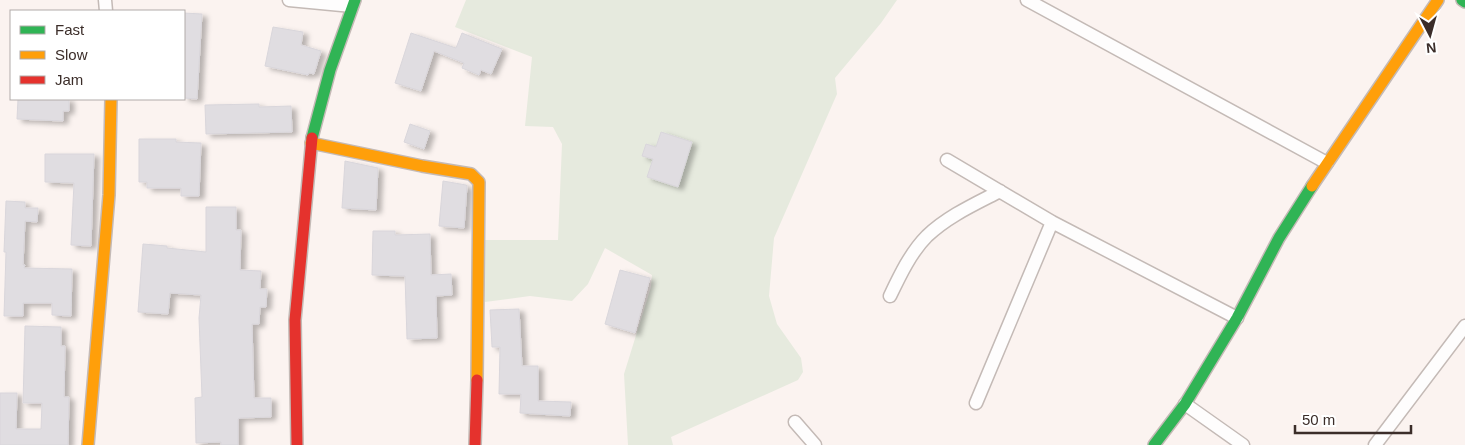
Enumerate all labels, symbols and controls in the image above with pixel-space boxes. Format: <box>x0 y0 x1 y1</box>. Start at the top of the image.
legend <box>10 10 185 100</box>
north arrow <box>1405 10 1455 60</box>
text: Fast <box>55 21 85 38</box>
text: N <box>1425 39 1437 56</box>
text: Slow <box>55 46 88 63</box>
text: Jam <box>55 71 83 88</box>
scale bar <box>1295 402 1411 434</box>
text: 50 m <box>1302 411 1335 428</box>

